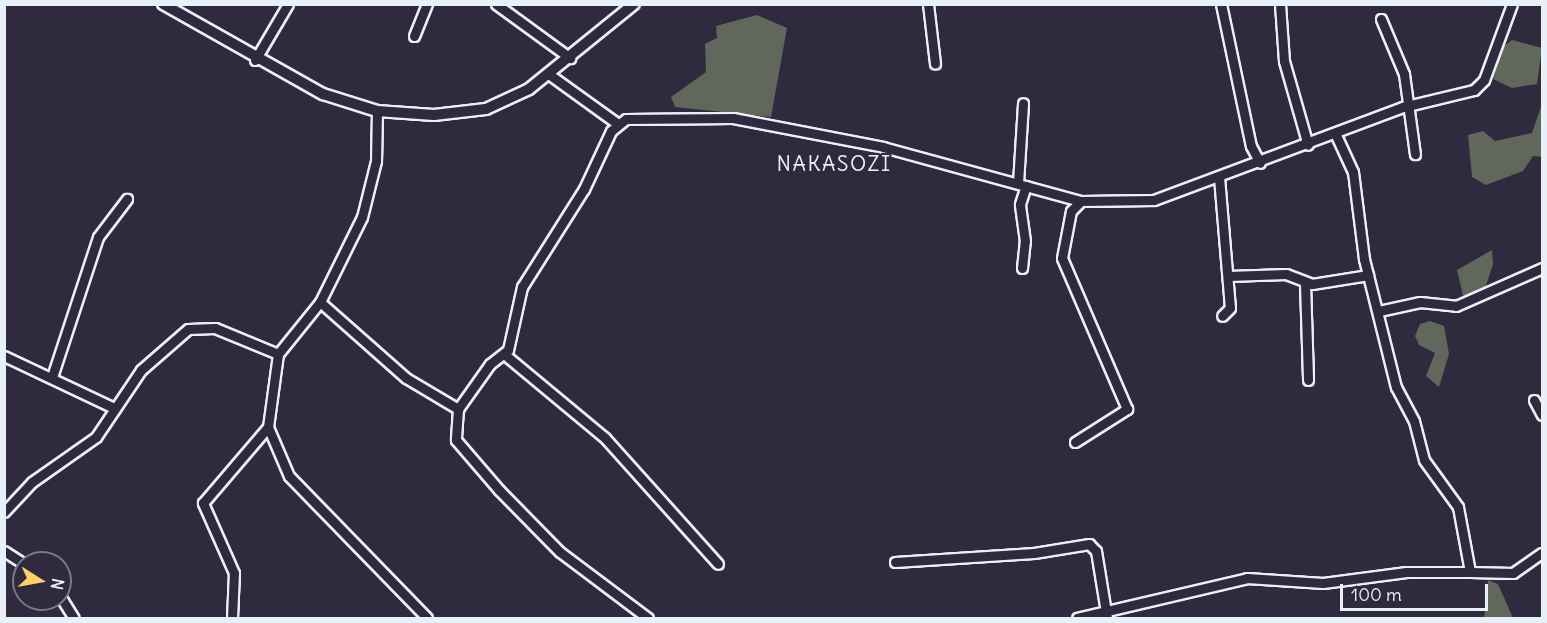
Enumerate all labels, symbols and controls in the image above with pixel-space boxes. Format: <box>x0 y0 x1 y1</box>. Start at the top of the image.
district label: NAKASOZI <box>776 151 892 177</box>
north arrow <box>12 551 72 611</box>
scale bar <box>1343 572 1492 610</box>
text: N <box>47 577 69 591</box>
text: 100 m <box>1351 583 1402 606</box>

